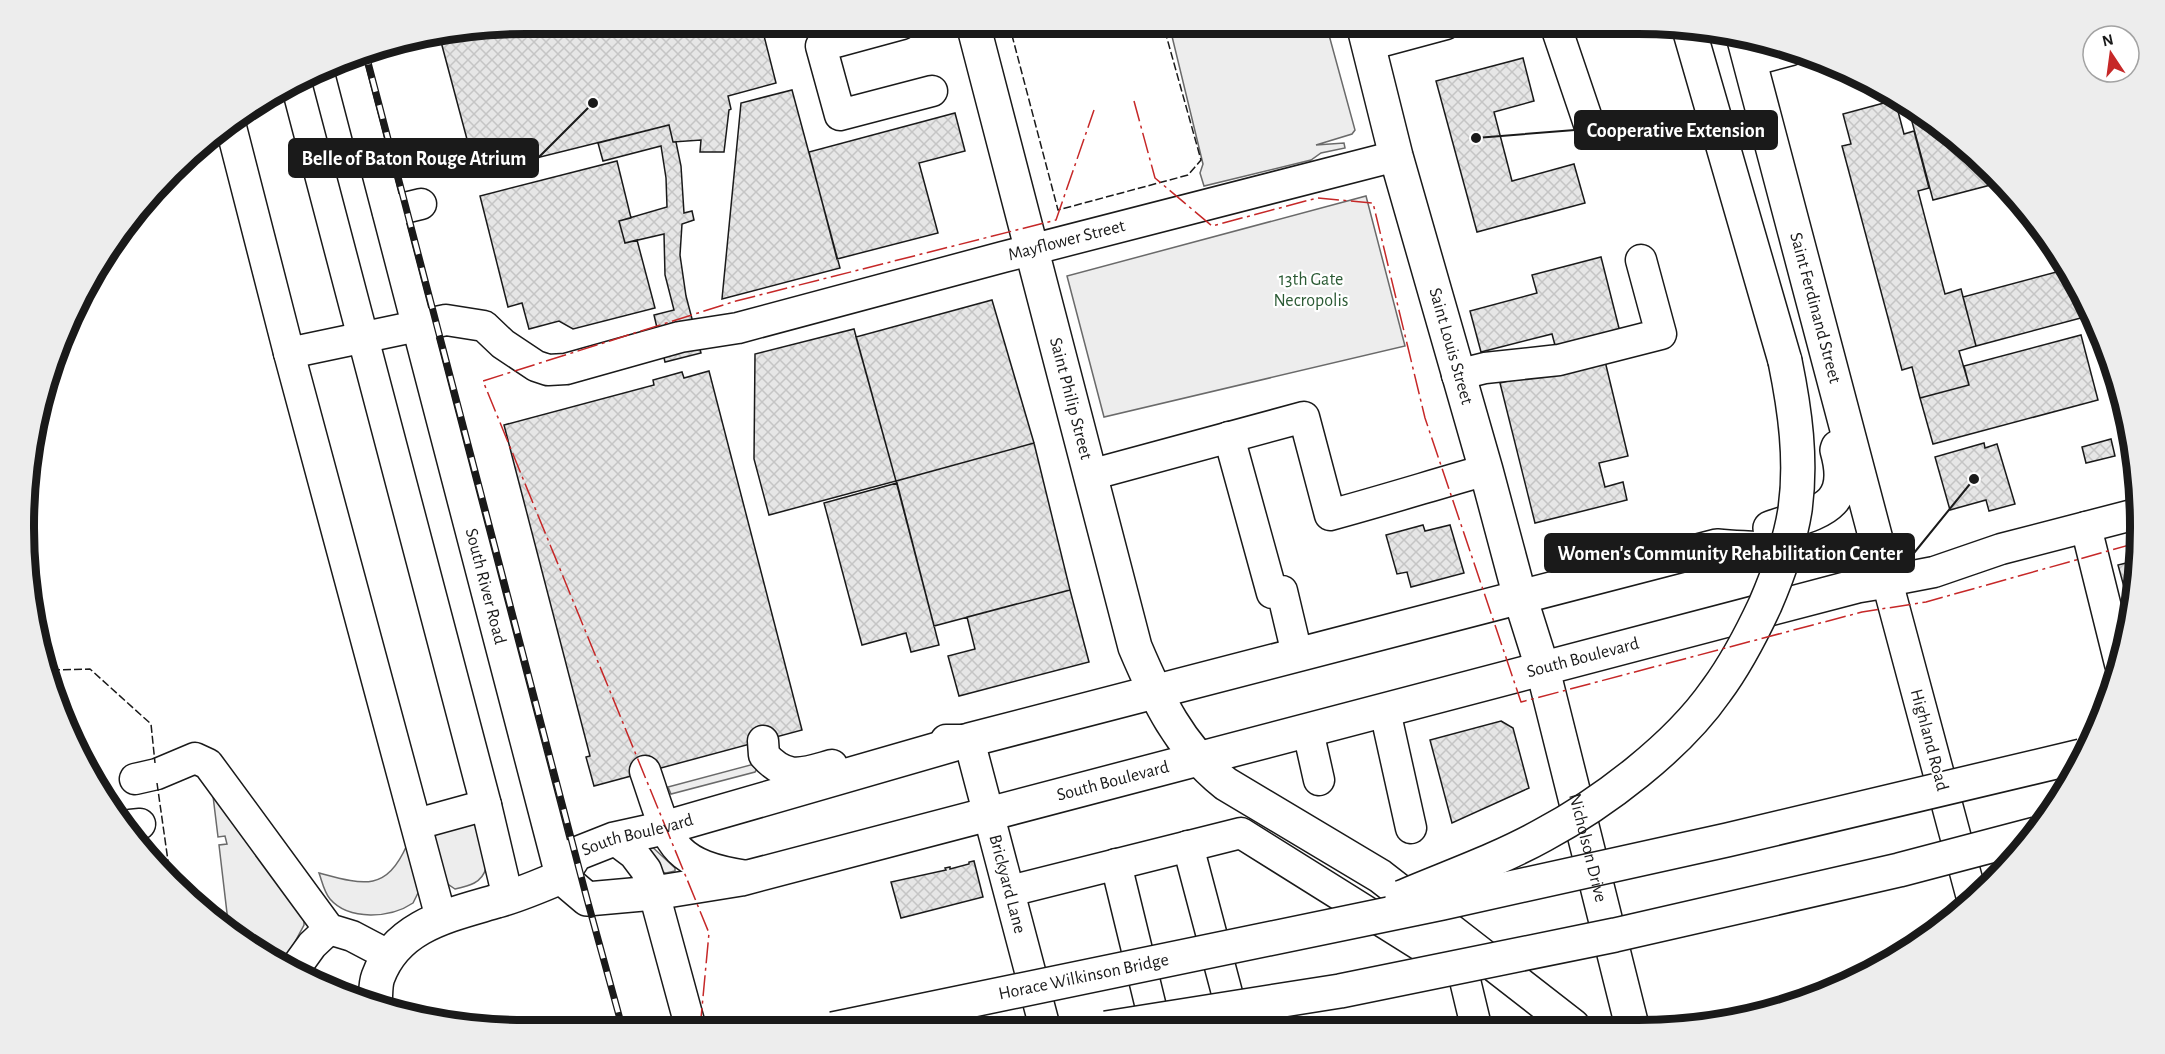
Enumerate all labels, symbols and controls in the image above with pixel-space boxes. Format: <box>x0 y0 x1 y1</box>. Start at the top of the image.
north arrow <box>2081 24 2141 84</box>
text: N <box>2101 31 2115 49</box>
callout: Cooperative Extension <box>1575 111 1777 149</box>
text: Cooperative Extension <box>1587 121 1765 141</box>
callout: Belle of Baton Rouge Atrium <box>289 139 538 177</box>
text: Belle of Baton Rouge Atrium <box>302 149 526 169</box>
street label: Mayflower Street <box>1006 217 1127 264</box>
street label: Saint Ferdinand Street <box>1786 231 1844 385</box>
park label: 13th Gate Necropolis <box>1273 271 1349 310</box>
street label: Saint Louis Street <box>1425 286 1476 407</box>
street label: Saint Philip Street <box>1046 336 1095 462</box>
street label: South River Road <box>462 527 509 646</box>
callout: Women's Community Rehabilitation Center <box>1545 534 1914 572</box>
text: Women's Community Rehabilitation Center <box>1557 544 1903 564</box>
street label: South Boulevard <box>1525 635 1641 681</box>
street label: Highland Road <box>1907 687 1951 793</box>
street label: South Boulevard <box>1055 758 1171 805</box>
street label: Nicholson Drive <box>1565 792 1610 904</box>
street label: South Boulevard <box>579 811 695 860</box>
street label: Brickyard Lane <box>985 833 1029 936</box>
street label: Horace Wilkinson Bridge <box>997 951 1170 1004</box>

